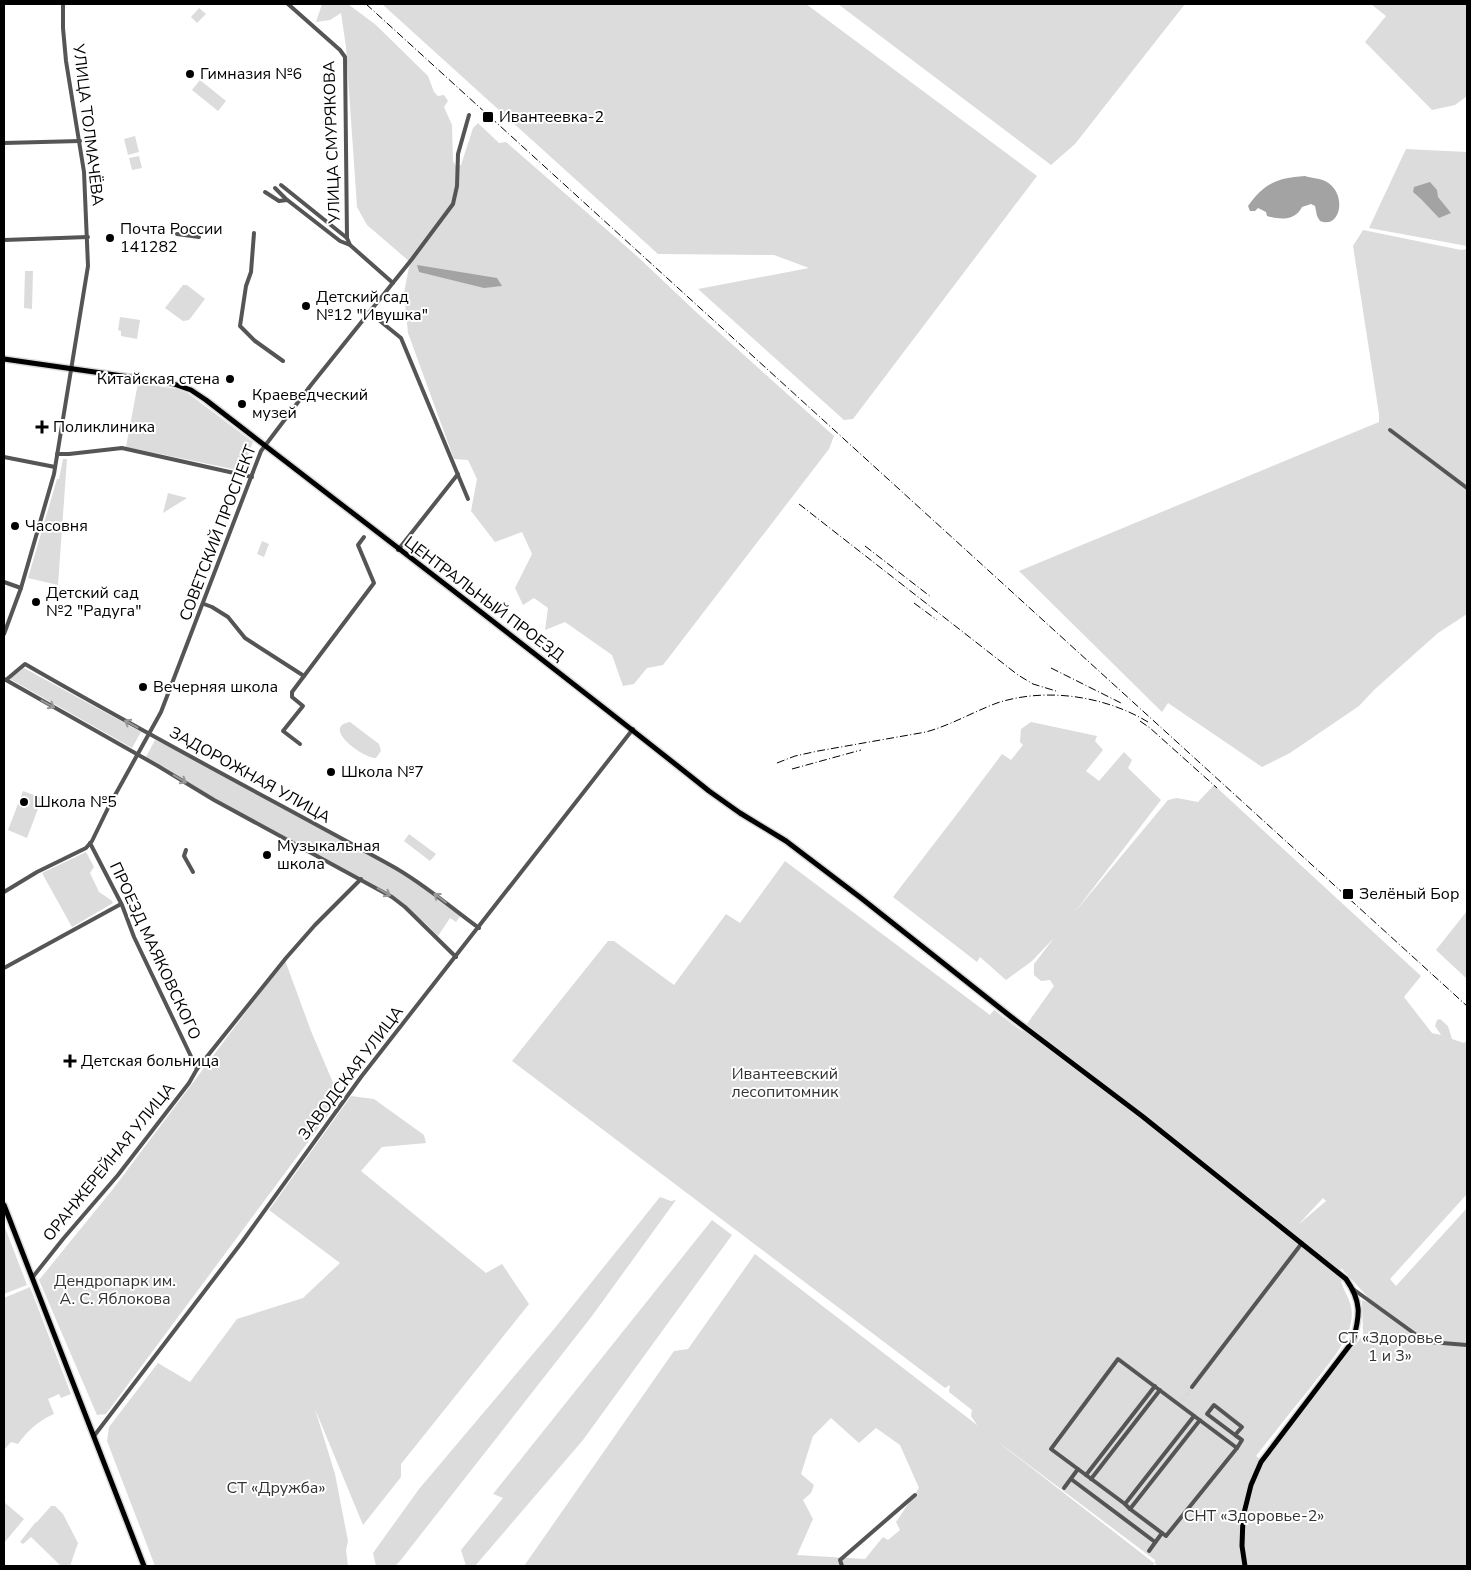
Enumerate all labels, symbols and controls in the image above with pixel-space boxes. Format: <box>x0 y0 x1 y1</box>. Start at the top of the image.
street label: УЛИЦА ТОЛМАЧЁВА <box>67 42 109 207</box>
street label: УЛИЦА СМУРЯКОВА <box>318 60 346 225</box>
place label: Гимназия №6 <box>200 63 302 85</box>
marker: Гимназия №6 <box>184 68 196 80</box>
place label: Ивантеевка-2 <box>499 106 604 128</box>
marker: Ивантеевка-2 <box>481 110 495 124</box>
place label: Почта России 141282 <box>120 218 223 258</box>
marker: Почта России 141282 <box>104 232 116 244</box>
place label: Детский сад №12 "Ивушка" <box>316 286 428 326</box>
marker: Детский сад №12 "Ивушка" <box>300 300 312 312</box>
place label: Китайская стена <box>97 368 220 390</box>
marker: Китайская стена <box>224 373 236 385</box>
place label: Краеведческий музей <box>252 384 368 424</box>
marker: Краеведческий музей <box>236 398 248 410</box>
place label: Поликлиника <box>53 416 155 438</box>
marker: Поликлиника <box>35 420 49 434</box>
street label: СОВЕТСКИЙ ПРОСПЕКТ <box>174 441 262 624</box>
place label: Часовня <box>25 515 88 537</box>
marker: Часовня <box>9 520 21 532</box>
street label: ЦЕНТРАЛЬНЫЙ ПРОЕЗД <box>400 532 569 667</box>
place label: Детский сад №2 "Радуга" <box>46 582 142 622</box>
marker: Детский сад №2 "Радуга" <box>30 596 42 608</box>
place label: Вечерняя школа <box>153 676 278 698</box>
marker: Вечерняя школа <box>137 681 149 693</box>
one-way arrow <box>41 700 55 710</box>
one-way arrow <box>123 719 138 729</box>
street label: ЗАДОРОЖНАЯ УЛИЦА <box>165 721 335 829</box>
place label: Школа №7 <box>341 761 424 783</box>
marker: Школа №7 <box>325 766 337 778</box>
one-way arrow <box>173 775 187 785</box>
place label: Школа №5 <box>34 791 117 813</box>
marker: Школа №5 <box>18 796 30 808</box>
place label: Музыкальная школа <box>277 835 380 875</box>
marker: Музыкальная школа <box>261 849 273 861</box>
street label: ПРОЕЗД МАЯКОВСКОГО <box>104 859 206 1043</box>
place label: Зелёный Бор <box>1359 883 1459 905</box>
one-way arrow <box>376 887 391 897</box>
marker: Зелёный Бор <box>1341 887 1355 901</box>
one-way arrow <box>433 893 446 904</box>
street label: ЗАВОДСКАЯ УЛИЦА <box>293 1001 409 1145</box>
place label: Детская больница <box>81 1050 219 1072</box>
marker: Детская больница <box>63 1054 77 1068</box>
park label: Ивантеевский лесопитомник <box>732 1063 839 1103</box>
street label: ОРАНЖЕРЕЙНАЯ УЛИЦА <box>38 1078 180 1246</box>
park label: Дендропарк им. А. С. Яблокова <box>54 1270 176 1310</box>
park label: СТ «Здоровье 1 и 3» <box>1338 1327 1442 1367</box>
park label: СТ «Дружба» <box>227 1477 325 1499</box>
park label: СНТ «Здоровье-2» <box>1184 1505 1324 1527</box>

